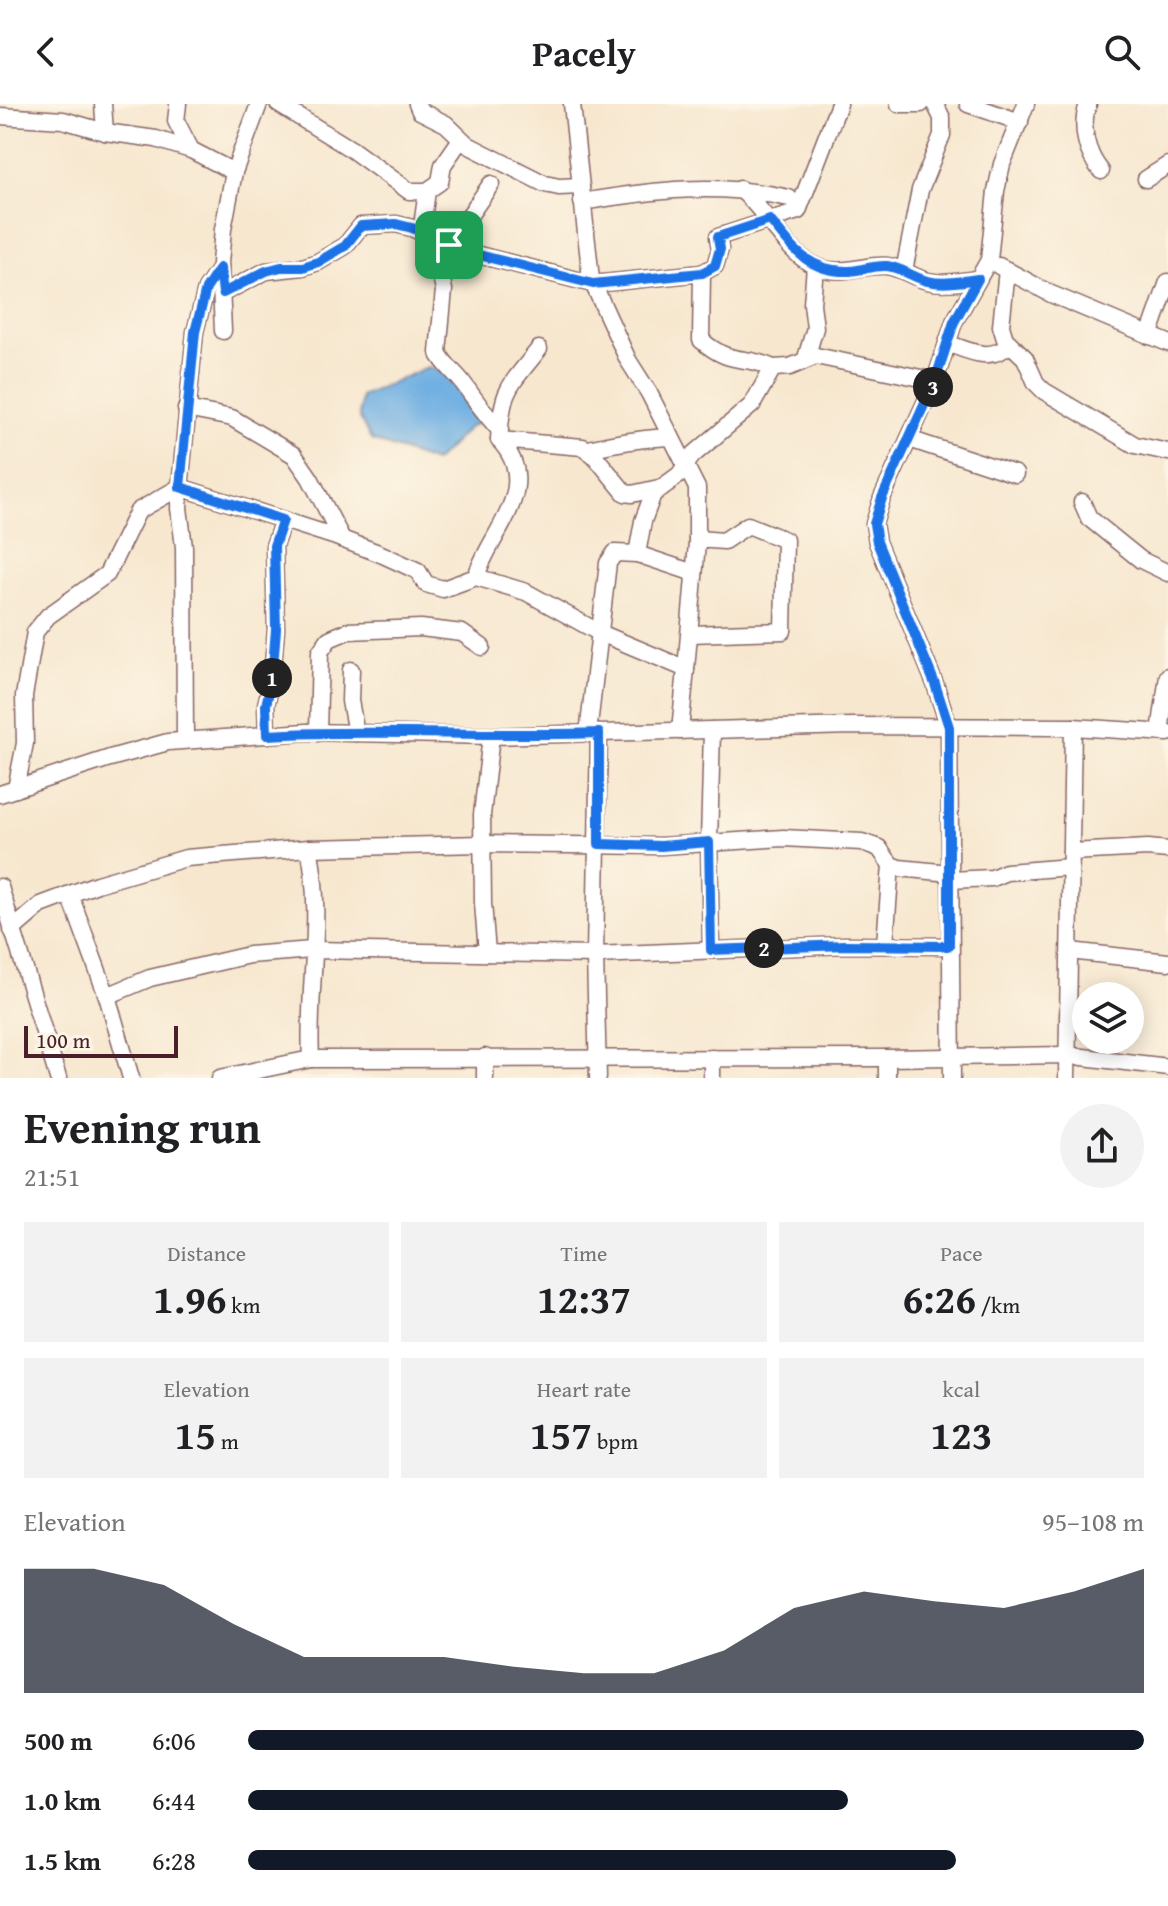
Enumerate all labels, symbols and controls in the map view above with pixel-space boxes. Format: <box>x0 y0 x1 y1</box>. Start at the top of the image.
text: Pacely <box>532 26 636 79</box>
icon: back <box>24 30 68 74</box>
icon: search <box>1100 30 1144 74</box>
pin <box>415 211 483 279</box>
icon: arrive <box>427 223 471 267</box>
pin: 3 <box>913 367 953 407</box>
text: 3 <box>927 371 939 403</box>
pin: 1 <box>252 658 292 698</box>
text: 1 <box>266 662 278 694</box>
pin: 2 <box>744 928 784 968</box>
text: 2 <box>758 932 770 964</box>
map controls <box>1072 982 1144 1054</box>
button: layers <box>1072 982 1144 1054</box>
scale bar <box>24 1022 178 1058</box>
text: 100 m <box>36 1024 91 1056</box>
text: Evening run <box>24 1095 261 1159</box>
button: share <box>1060 1104 1144 1188</box>
text: 21:51 <box>24 1157 80 1196</box>
text: Distance <box>167 1237 246 1269</box>
text: Time <box>561 1237 607 1269</box>
text: Pace <box>940 1237 982 1269</box>
text: 1.96 <box>153 1269 226 1328</box>
text: 12:37 <box>537 1269 631 1328</box>
text: 6:26 <box>902 1269 976 1328</box>
text: km <box>226 1289 260 1321</box>
text: /km <box>976 1289 1020 1321</box>
text: Elevation <box>164 1373 250 1405</box>
text: Heart rate <box>537 1373 631 1405</box>
text: kcal <box>943 1373 980 1405</box>
text: 15 <box>175 1405 216 1464</box>
text: 157 <box>530 1405 592 1464</box>
text: 123 <box>930 1405 992 1464</box>
text: m <box>216 1425 239 1457</box>
text: bpm <box>592 1425 638 1457</box>
text: Elevation <box>24 1502 126 1541</box>
text: 95–108 m <box>1042 1502 1144 1541</box>
text: 500 m <box>24 1721 92 1760</box>
text: 6:06 <box>152 1721 196 1760</box>
text: 1.0 km <box>24 1781 101 1820</box>
text: 6:44 <box>152 1781 196 1820</box>
text: 1.5 km <box>24 1841 101 1880</box>
text: 6:28 <box>152 1841 196 1880</box>

